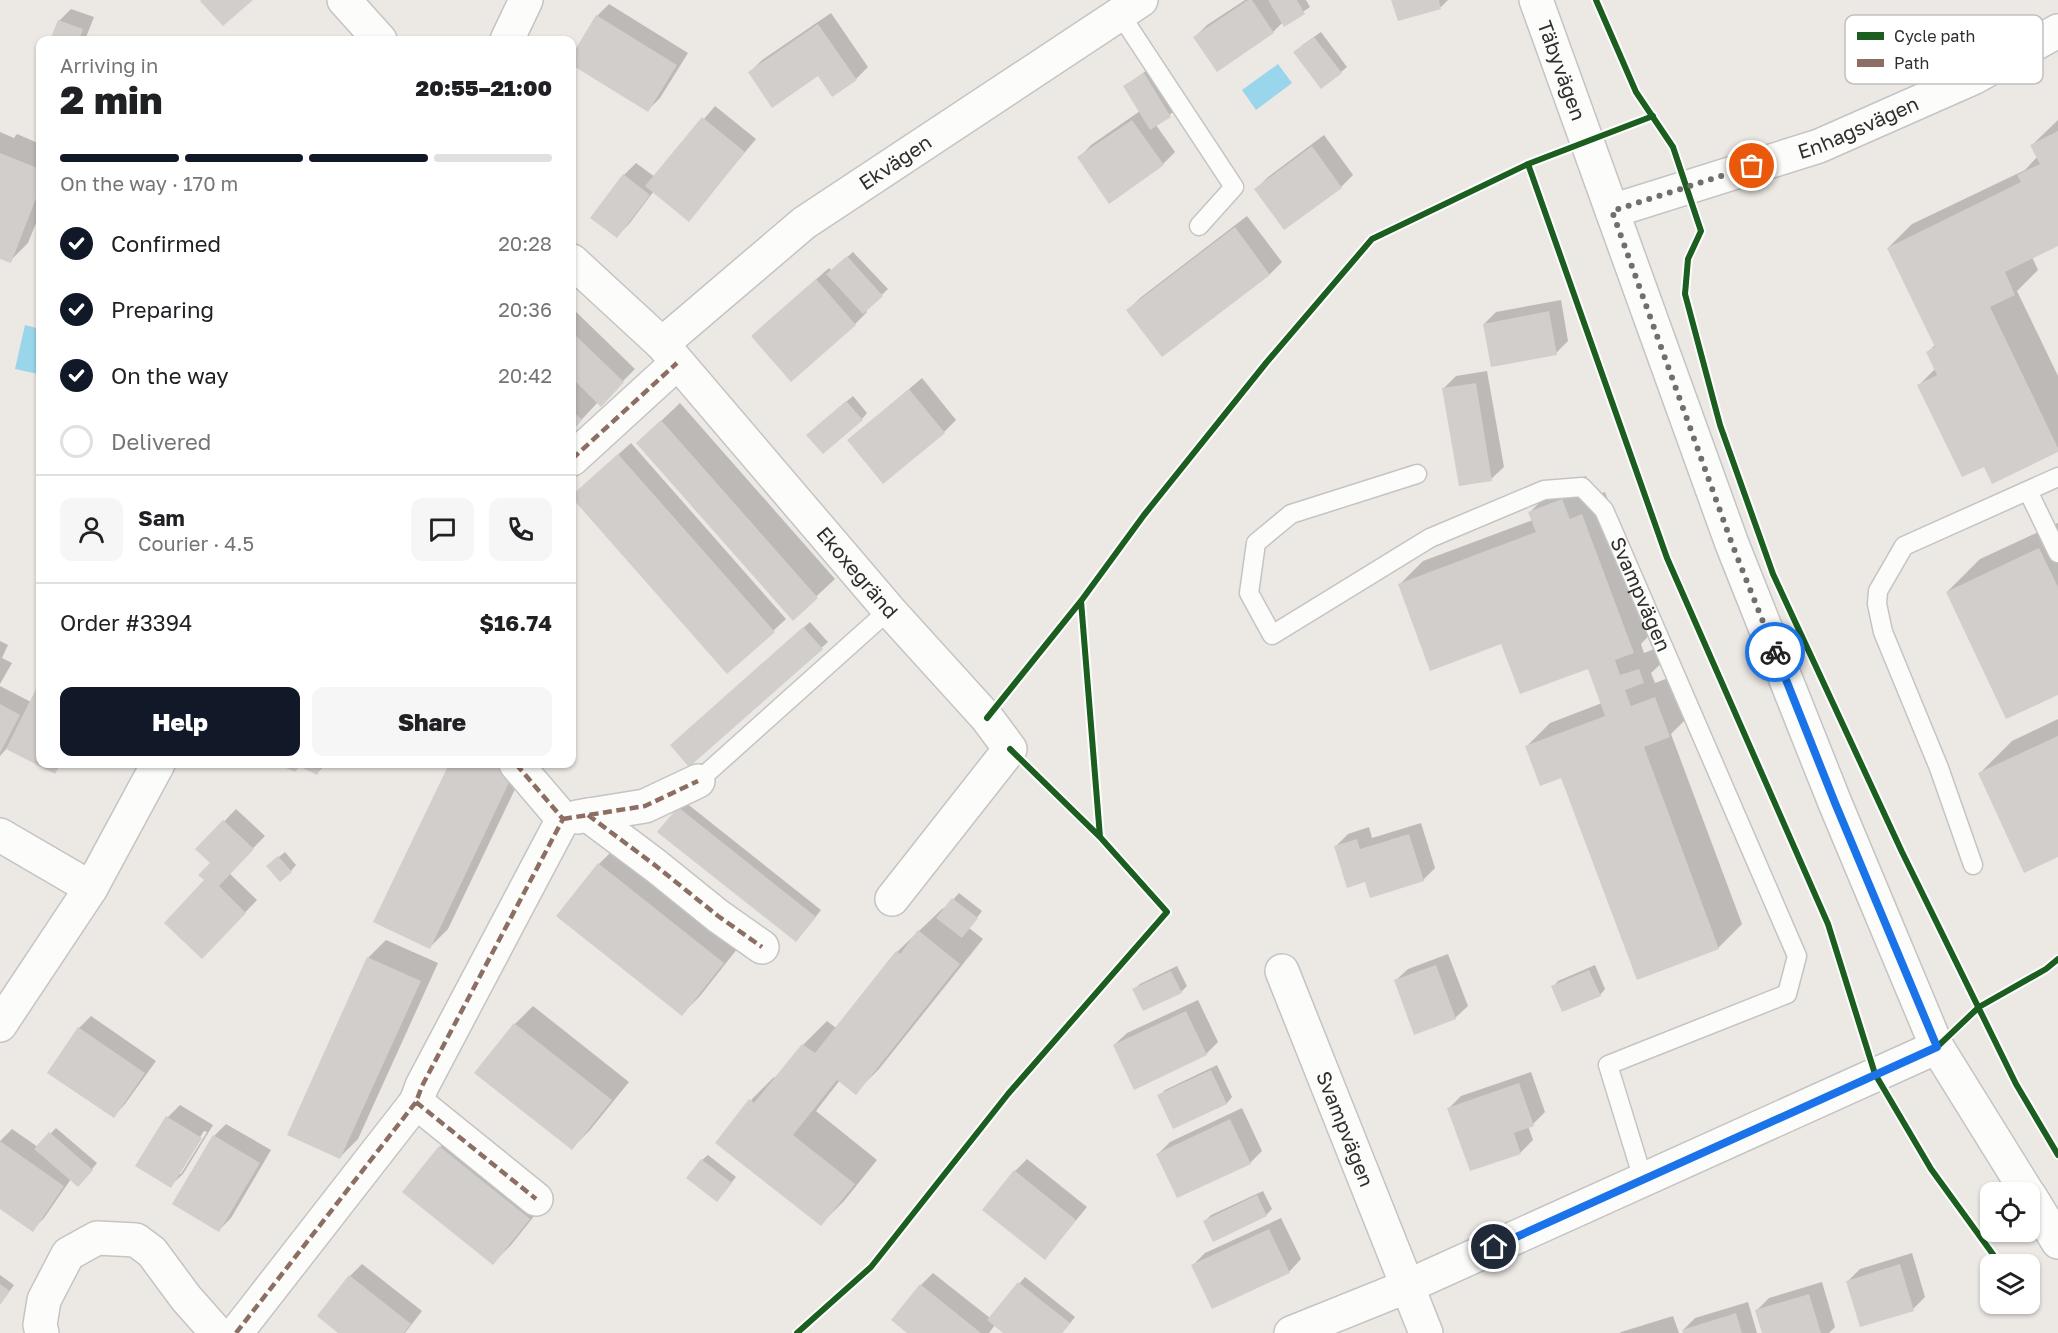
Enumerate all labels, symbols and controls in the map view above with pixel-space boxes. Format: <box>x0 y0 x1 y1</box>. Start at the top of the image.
legend <box>1845 15 2043 84</box>
street label: Täbyvägen <box>1533 17 1591 123</box>
text: Cycle path <box>1894 26 1975 46</box>
text: Arriving in <box>60 53 158 77</box>
text: Path <box>1894 53 1929 73</box>
text: 20:55–21:00 <box>416 74 552 101</box>
text: 2 min <box>60 76 163 123</box>
street label: Enhagsvägen <box>1794 91 1922 163</box>
street label: Ekvägen <box>854 129 936 194</box>
pin <box>1726 140 1777 191</box>
icon: bag <box>1735 149 1768 182</box>
text: On the way · 170 m <box>60 171 238 195</box>
icon: check <box>60 227 93 260</box>
text: Confirmed <box>111 230 221 257</box>
text: 20:28 <box>498 231 552 255</box>
icon: check <box>60 293 93 326</box>
text: Preparing <box>111 296 214 323</box>
text: 20:36 <box>498 297 552 321</box>
icon: check <box>60 359 93 392</box>
text: On the way <box>111 362 229 389</box>
text: 20:42 <box>498 363 552 387</box>
text: Delivered <box>111 428 211 455</box>
button: person <box>60 498 123 561</box>
button: chat <box>411 498 474 561</box>
button: phone <box>489 498 552 561</box>
text: Sam <box>138 504 185 531</box>
street label: Ekoxegränd <box>812 521 904 623</box>
text: Courier · 4.5 <box>138 531 254 555</box>
street label: Svampvägen <box>1606 533 1677 655</box>
text: Order #3394 <box>60 609 192 636</box>
text: $16.74 <box>479 609 552 636</box>
courier <box>1745 622 1805 682</box>
icon: bike <box>1759 636 1792 669</box>
button: Help <box>60 687 300 756</box>
button: Share <box>312 687 552 756</box>
street label: Svampvägen <box>1312 1067 1380 1190</box>
map controls <box>1980 1182 2040 1314</box>
button: locate <box>1980 1182 2040 1242</box>
pin <box>1468 1221 1519 1272</box>
icon: home <box>1477 1230 1510 1263</box>
button: layers <box>1980 1254 2040 1314</box>

